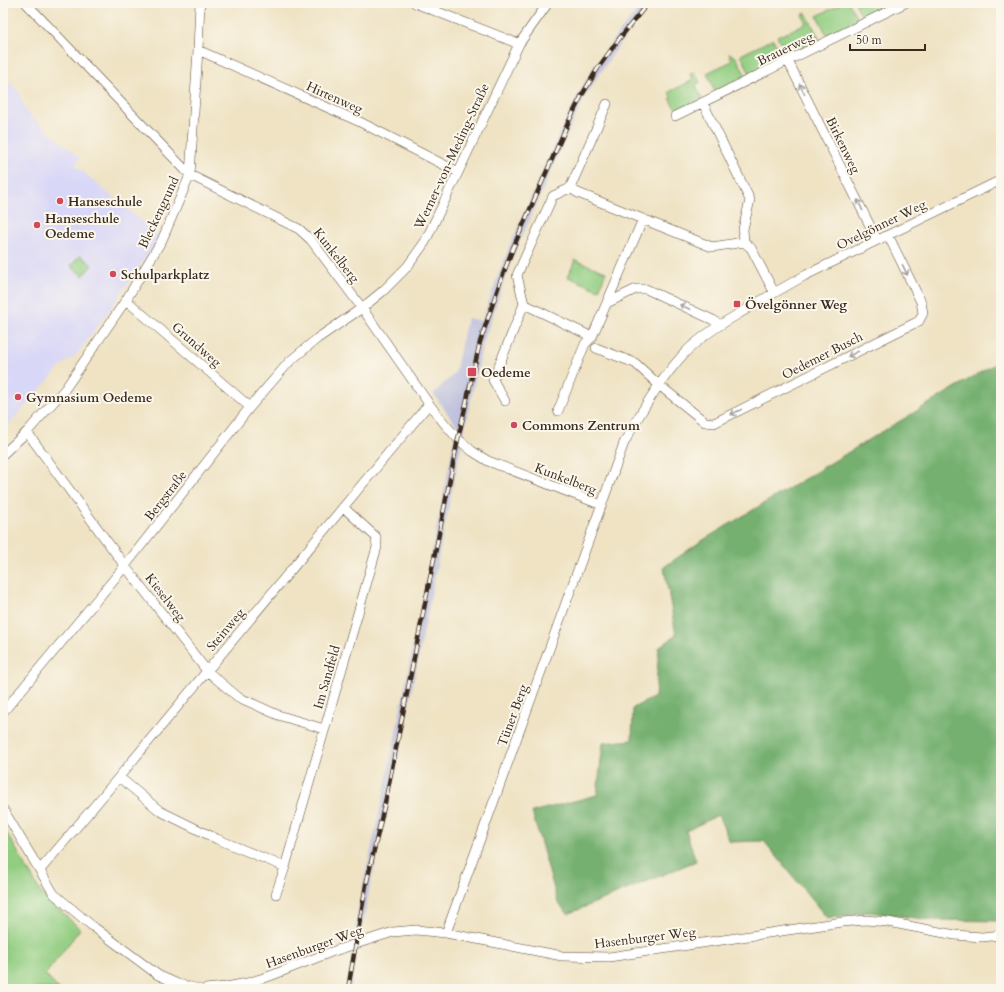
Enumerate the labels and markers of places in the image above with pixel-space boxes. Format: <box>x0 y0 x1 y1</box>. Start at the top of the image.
place label: Hanseschule <box>68 193 143 211</box>
marker: Hanseschule <box>55 196 65 206</box>
place label: Hanseschule Oedeme <box>45 210 120 243</box>
marker: Hanseschule Oedeme <box>32 220 42 230</box>
place label: Schulparkplatz <box>121 266 210 284</box>
marker: Schulparkplatz <box>108 269 118 279</box>
place label: Övelgönner Weg <box>745 296 847 314</box>
marker: Övelgönner Weg <box>732 299 742 309</box>
place label: Oedeme <box>481 364 531 382</box>
marker: Oedeme <box>466 366 478 378</box>
place label: Gymnasium Oedeme <box>26 389 152 407</box>
marker: Gymnasium Oedeme <box>13 392 23 402</box>
place label: Commons Zentrum <box>522 417 640 435</box>
marker: Commons Zentrum <box>509 420 519 430</box>

